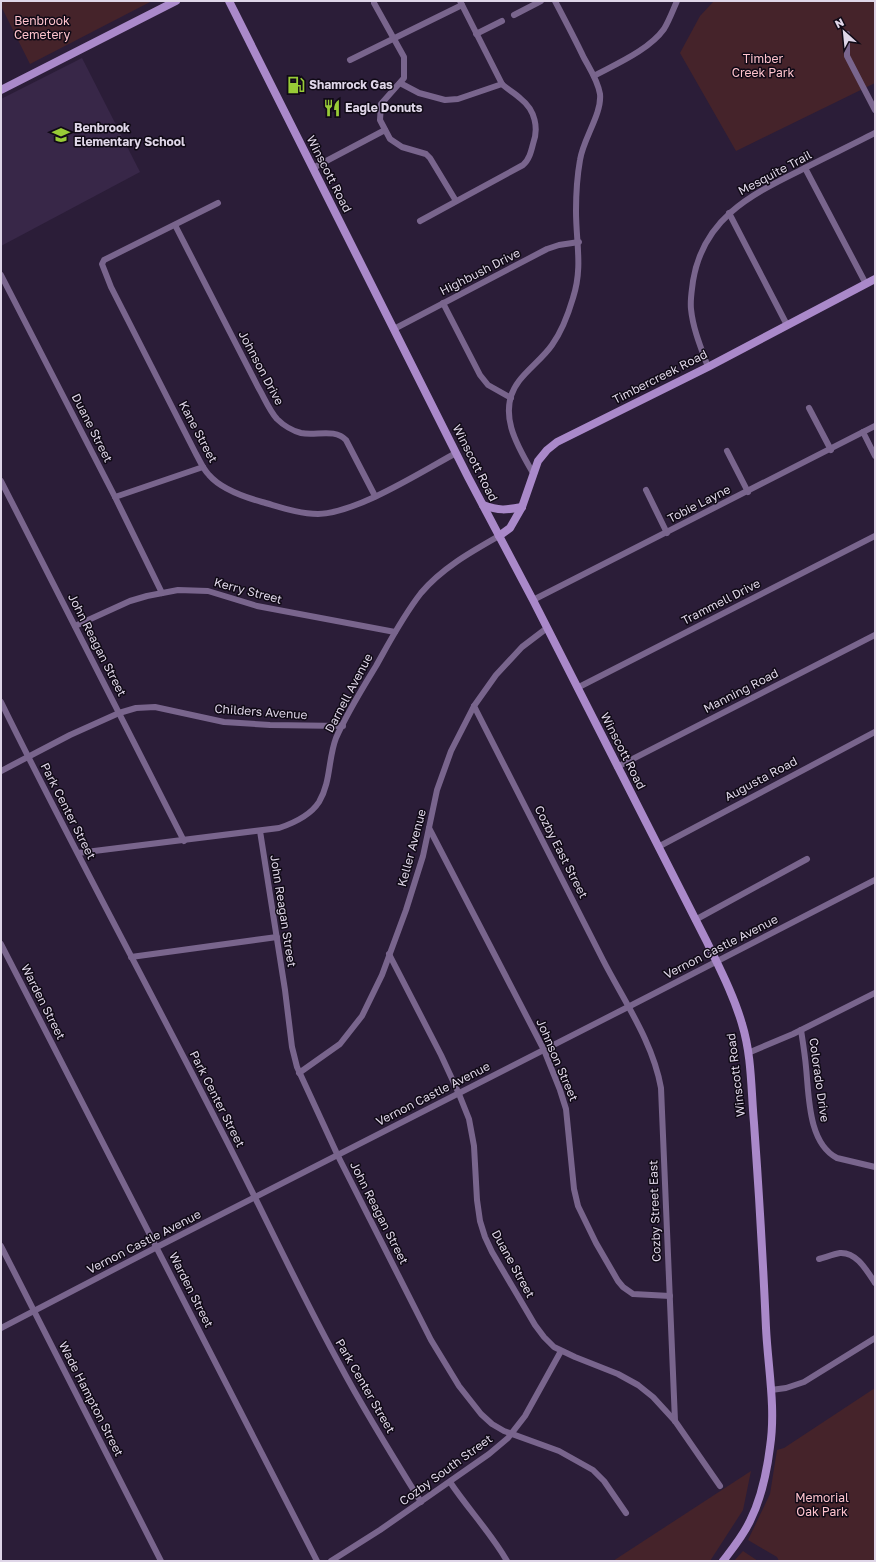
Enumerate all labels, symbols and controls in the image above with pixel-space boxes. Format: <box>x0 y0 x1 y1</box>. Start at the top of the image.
north arrow <box>824 12 864 52</box>
park label: Benbrook Cemetery <box>14 13 70 42</box>
text: N <box>833 15 846 30</box>
park label: Timber Creek Park <box>732 51 794 80</box>
fuel station icon: Shamrock Gas <box>286 75 306 95</box>
place label: Shamrock Gas <box>309 77 393 92</box>
restaurant icon: Eagle Donuts <box>322 98 342 118</box>
place label: Eagle Donuts <box>345 100 423 115</box>
place label: Benbrook Elementary School <box>74 120 185 149</box>
school or university icon: Benbrook Elementary School <box>51 125 71 145</box>
street label: Winscott Road <box>304 133 355 215</box>
street label: Mesquite Trail <box>735 147 814 198</box>
street label: Highbush Drive <box>437 245 523 298</box>
street label: Johnson Drive <box>236 328 287 408</box>
street label: Timbercreek Road <box>610 346 710 407</box>
street label: Duane Street <box>69 391 116 465</box>
street label: Kane Street <box>176 398 221 465</box>
street label: Winscott Road <box>450 422 501 504</box>
street label: Tobie Layne <box>665 481 733 526</box>
street label: Kerry Street <box>212 574 284 607</box>
street label: Trammell Drive <box>679 575 763 628</box>
street label: John Reagan Street <box>65 591 130 699</box>
street label: Darnell Avenue <box>321 651 376 735</box>
street label: Manning Road <box>701 665 781 716</box>
street label: Childers Avenue <box>214 701 308 722</box>
street label: Winscott Road <box>598 710 649 792</box>
street label: Augusta Road <box>722 753 800 804</box>
street label: Park Center Street <box>38 760 99 862</box>
street label: Cozby East Street <box>532 803 591 901</box>
street label: Keller Avenue <box>394 807 429 888</box>
street label: John Reagan Street <box>267 854 300 968</box>
street label: Vernon Castle Avenue <box>661 911 780 982</box>
street label: Warden Street <box>18 962 69 1042</box>
street label: Johnson Street <box>533 1016 582 1103</box>
street label: Winscott Road <box>723 1032 748 1118</box>
street label: Colorado Drive <box>806 1037 833 1123</box>
street label: Park Center Street <box>187 1048 248 1150</box>
street label: Vernon Castle Avenue <box>373 1058 492 1129</box>
street label: John Reagan Street <box>347 1159 412 1267</box>
street label: Cozby Street East <box>645 1160 664 1262</box>
street label: Vernon Castle Avenue <box>84 1206 203 1277</box>
street label: Duane Street <box>489 1227 538 1300</box>
street label: Warden Street <box>166 1250 217 1330</box>
street label: Park Center Street <box>332 1336 399 1436</box>
street label: Wade Hampton Street <box>56 1339 127 1459</box>
street label: Cozby South Street <box>396 1431 495 1508</box>
park label: Memorial Oak Park <box>795 1490 849 1519</box>

